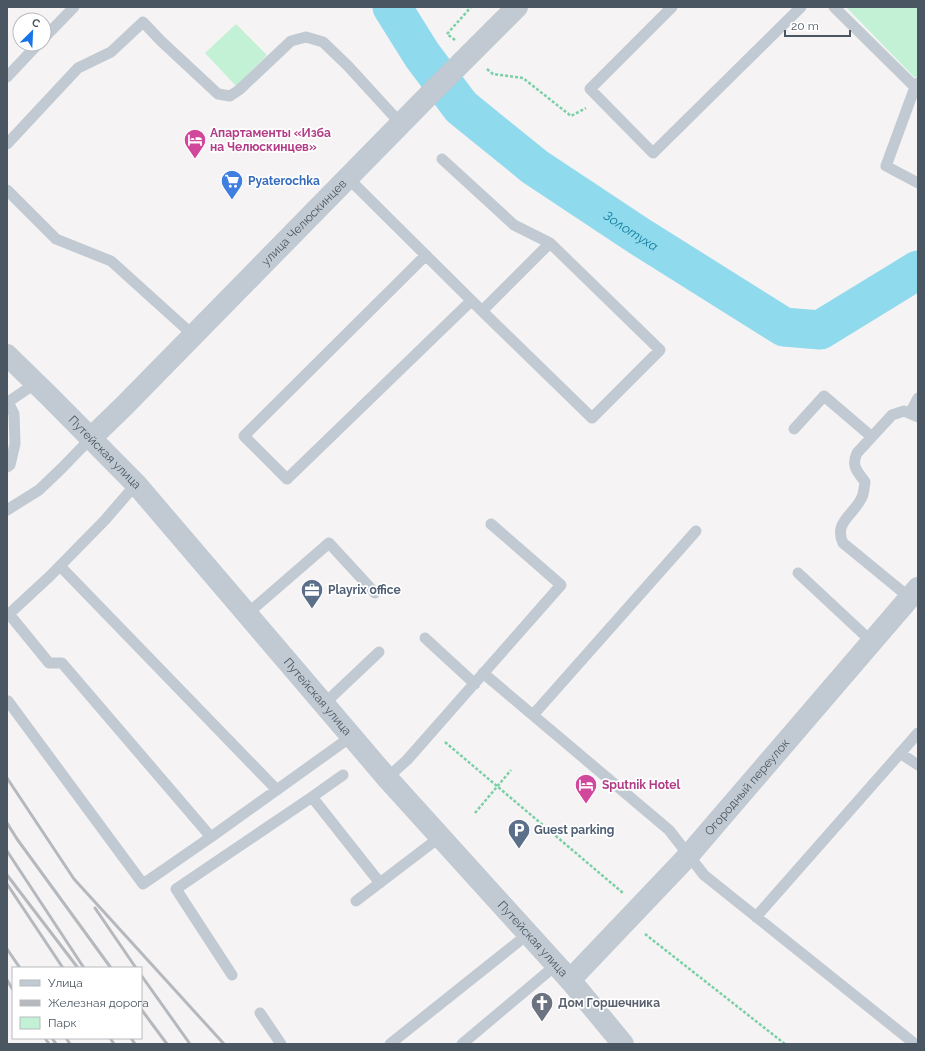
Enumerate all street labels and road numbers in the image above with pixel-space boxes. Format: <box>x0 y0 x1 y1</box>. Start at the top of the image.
street label: улица Челюскинцев <box>259 176 349 269</box>
street label: Путейская улица <box>66 413 144 492</box>
street label: Путейская улица <box>281 655 354 738</box>
street label: Огородный переулок <box>702 736 792 838</box>
street label: Путейская улица <box>495 898 571 980</box>

